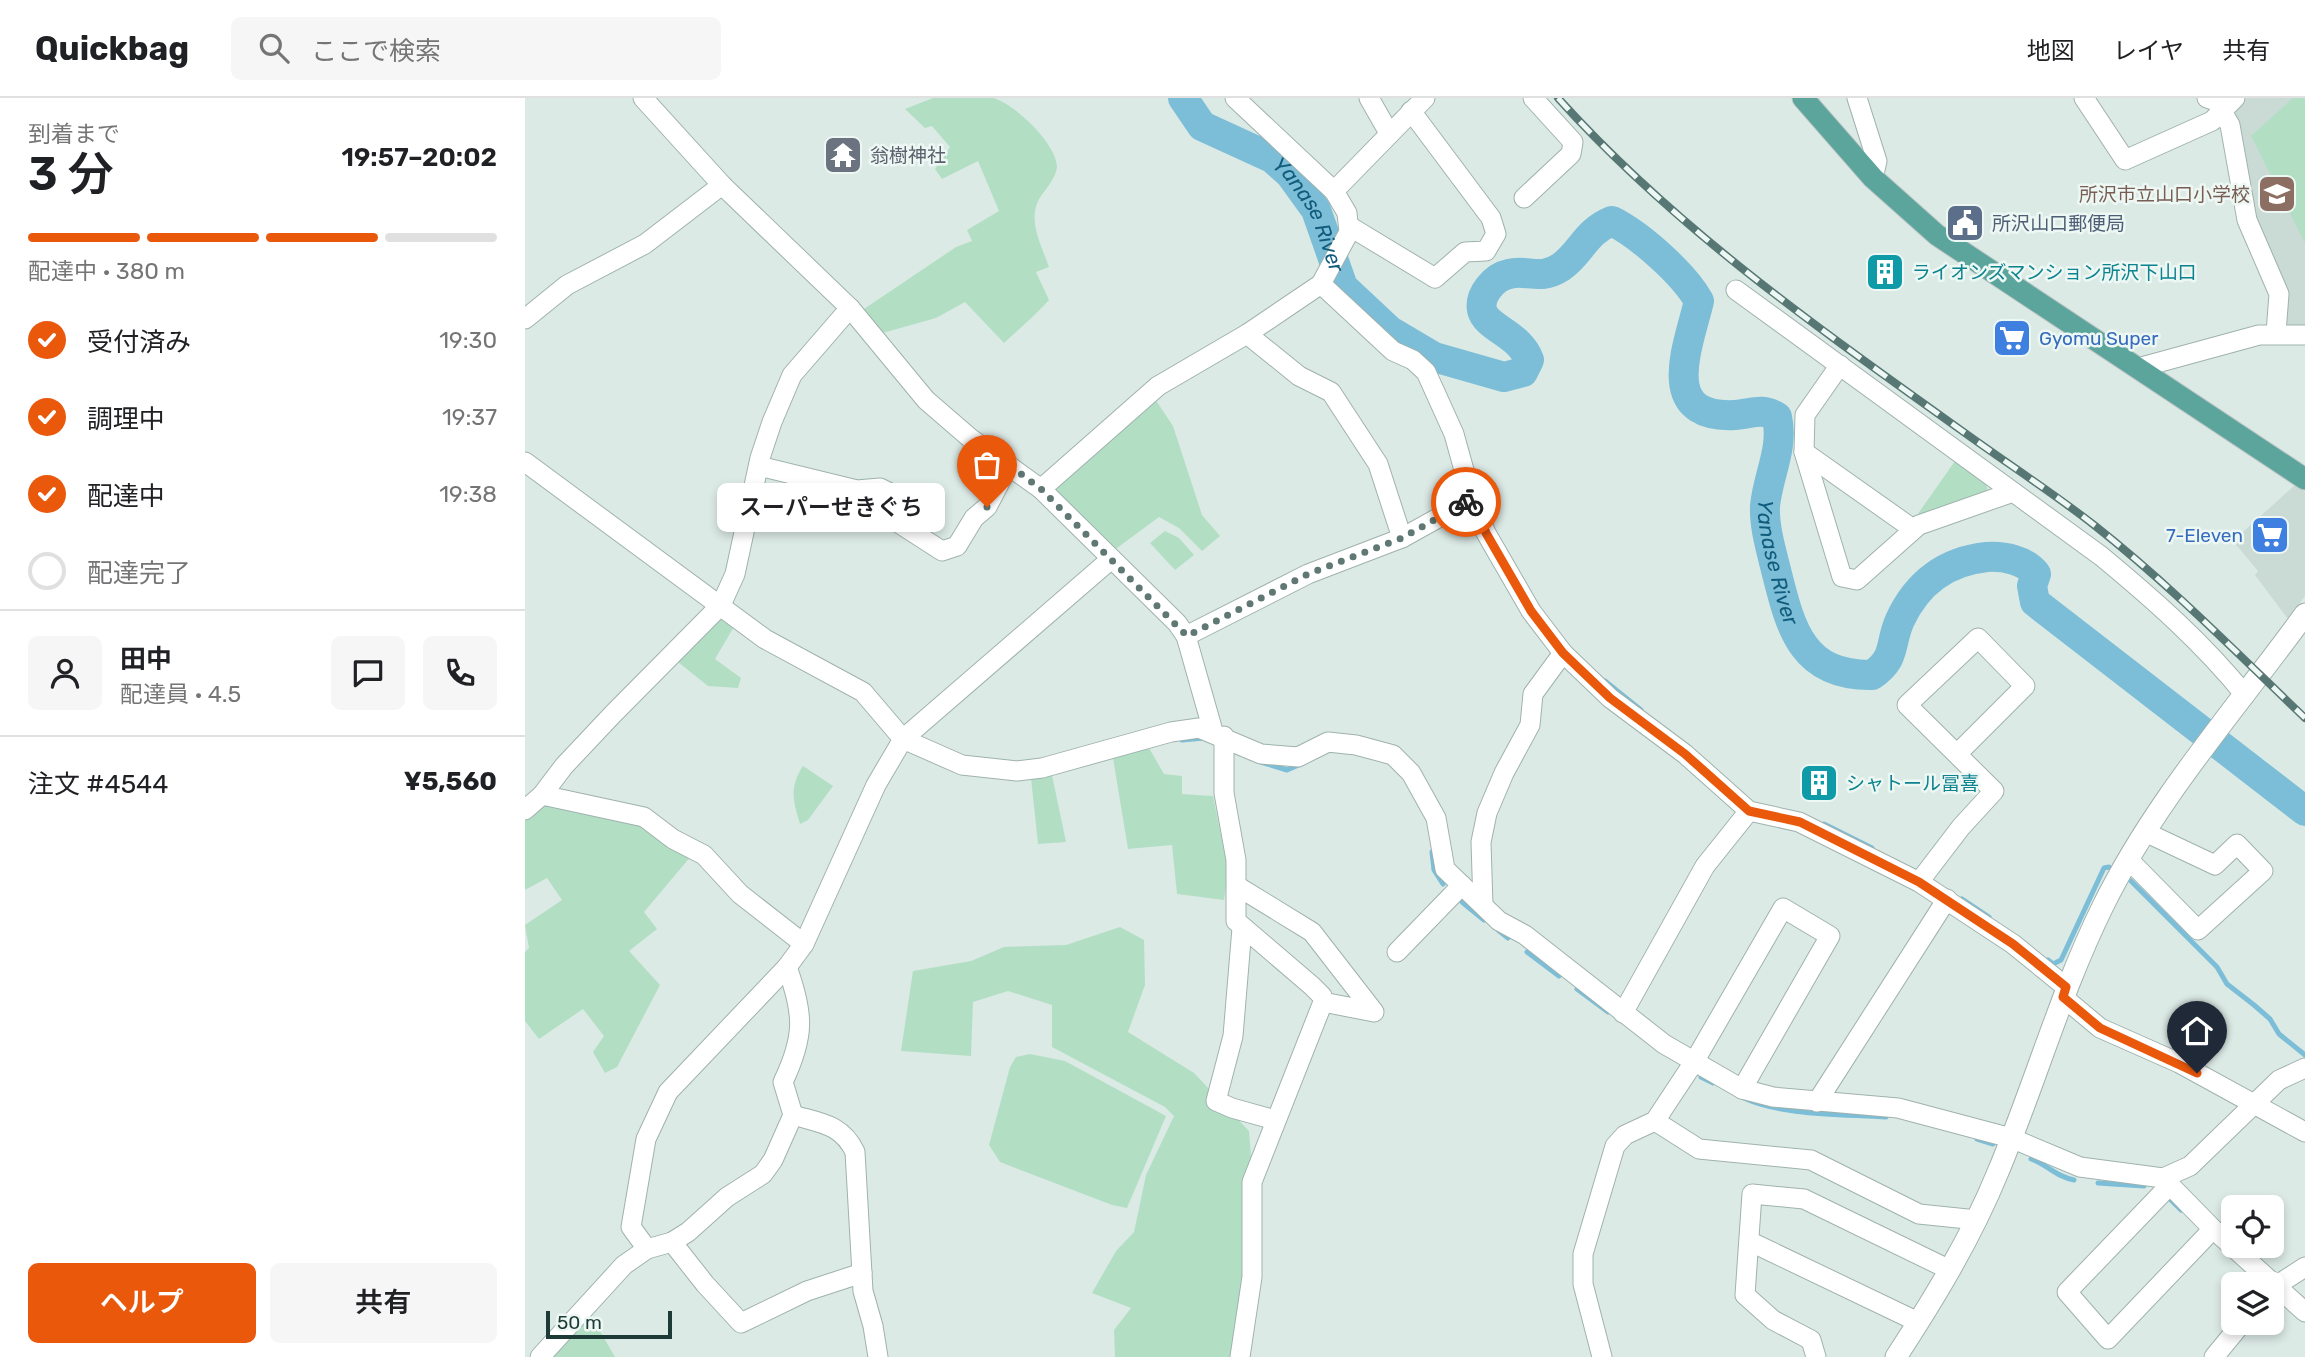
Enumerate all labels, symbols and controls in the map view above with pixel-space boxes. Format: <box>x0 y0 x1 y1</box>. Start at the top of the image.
search box <box>231 17 721 80</box>
text: Quickbag <box>35 29 189 68</box>
icon: search <box>255 29 293 67</box>
text: ここで検索 <box>311 36 441 67</box>
text: 地図 <box>2027 37 2075 65</box>
text: レイヤ <box>2113 37 2184 65</box>
text: 共有 <box>2222 37 2270 65</box>
text: 到着まで <box>28 120 120 148</box>
temple icon: 翁樹神社 <box>822 134 864 176</box>
text: 19:57–20:02 <box>342 142 497 173</box>
place label: 翁樹神社 <box>870 144 946 167</box>
text: 3 分 <box>28 147 114 202</box>
water label: Yanase River <box>1268 152 1350 276</box>
school or university icon: 所沢市立山口小学校 <box>2256 173 2298 215</box>
place label: 所沢市立山口小学校 <box>2079 183 2250 206</box>
public building icon: 所沢山口郵便局 <box>1944 202 1986 244</box>
place label: 所沢山口郵便局 <box>1992 212 2125 235</box>
building icon: ライオンズマンション所沢下山口 <box>1864 251 1906 293</box>
text: 配達中 · 380 m <box>28 257 185 285</box>
place label: ライオンズマンション所沢下山口 <box>1912 261 2197 284</box>
supermarket icon: Gyomu Super <box>1991 317 2033 359</box>
icon: check <box>28 321 66 359</box>
text: 19:30 <box>439 326 497 354</box>
text: 受付済み <box>87 327 191 358</box>
place label: Gyomu Super <box>2039 327 2159 350</box>
icon: check <box>28 398 66 436</box>
text: 19:37 <box>442 403 497 431</box>
text: 調理中 <box>87 404 165 435</box>
pin <box>957 435 1017 507</box>
icon: bag <box>968 446 1006 484</box>
courier <box>1431 467 1501 537</box>
icon: check <box>28 475 66 513</box>
text: 19:38 <box>439 480 497 508</box>
text: 配達中 <box>87 481 165 512</box>
callout: スーパーせきぐち <box>717 482 945 532</box>
icon: bike <box>1447 483 1485 521</box>
text: スーパーせきぐち <box>739 493 923 521</box>
water label: Yanase River <box>1752 498 1804 629</box>
supermarket icon: 7-Eleven <box>2249 514 2291 556</box>
place label: 7-Eleven <box>2166 524 2243 547</box>
text: 配達完了 <box>87 558 191 589</box>
button: person <box>28 636 102 710</box>
button: chat <box>331 636 405 710</box>
button: phone <box>423 636 497 710</box>
text: 田中 <box>120 644 172 675</box>
text: 配達員 · 4.5 <box>120 680 241 708</box>
building icon: シャトール冨喜 <box>1798 762 1840 804</box>
text: ¥5,560 <box>404 766 497 797</box>
text: 注文 #4544 <box>28 769 168 800</box>
place label: シャトール冨喜 <box>1846 772 1979 795</box>
pin <box>2167 1001 2227 1073</box>
icon: home <box>2178 1012 2216 1050</box>
map controls <box>2221 1195 2284 1335</box>
button: locate <box>2221 1195 2284 1258</box>
button: ヘルプ <box>28 1263 256 1343</box>
button: 共有 <box>270 1263 497 1343</box>
button: layers <box>2221 1272 2284 1335</box>
scale bar <box>546 1308 672 1340</box>
text: 50 m <box>557 1311 602 1334</box>

